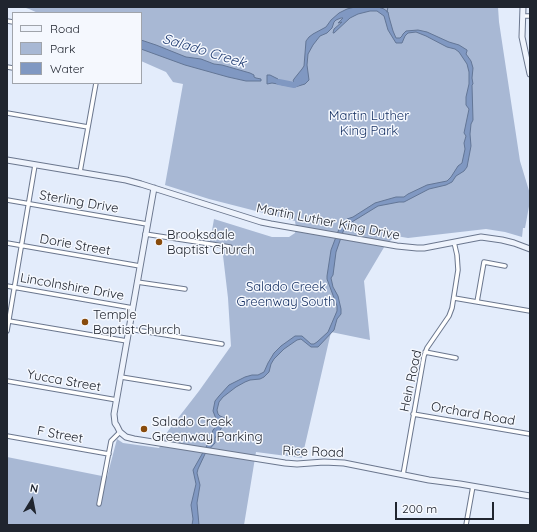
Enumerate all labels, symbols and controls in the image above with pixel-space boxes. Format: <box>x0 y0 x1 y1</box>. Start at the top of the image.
legend <box>12 12 142 84</box>
text: Road <box>50 21 80 36</box>
water label: Salado Creek <box>160 30 248 72</box>
text: Park <box>50 41 75 56</box>
text: Water <box>50 61 84 76</box>
park label: Martin Luther King Park <box>329 108 409 139</box>
street label: Sterling Drive <box>38 187 120 217</box>
street label: Martin Luther King Drive <box>255 200 401 244</box>
place label: Brooksdale Baptist Church <box>167 227 255 258</box>
street label: Dorie Street <box>38 231 112 259</box>
marker: Brooksdale Baptist Church <box>154 237 164 247</box>
street label: Lincolnshire Drive <box>19 270 125 304</box>
park label: Salado Creek Greenway South <box>237 279 335 310</box>
place label: Temple Baptist Church <box>93 307 181 338</box>
marker: Temple Baptist Church <box>80 317 90 327</box>
street label: Hein Road <box>397 349 425 413</box>
street label: Yucca Street <box>26 367 102 395</box>
street label: Orchard Road <box>430 399 516 429</box>
place label: Salado Creek Greenway Parking <box>152 414 263 445</box>
street label: F Street <box>36 423 84 447</box>
marker: Salado Creek Greenway Parking <box>139 424 149 434</box>
street label: Rice Road <box>282 443 344 461</box>
north arrow <box>12 480 52 520</box>
text: N <box>29 481 39 496</box>
scale bar <box>397 494 496 520</box>
text: 200 m <box>402 501 437 516</box>

